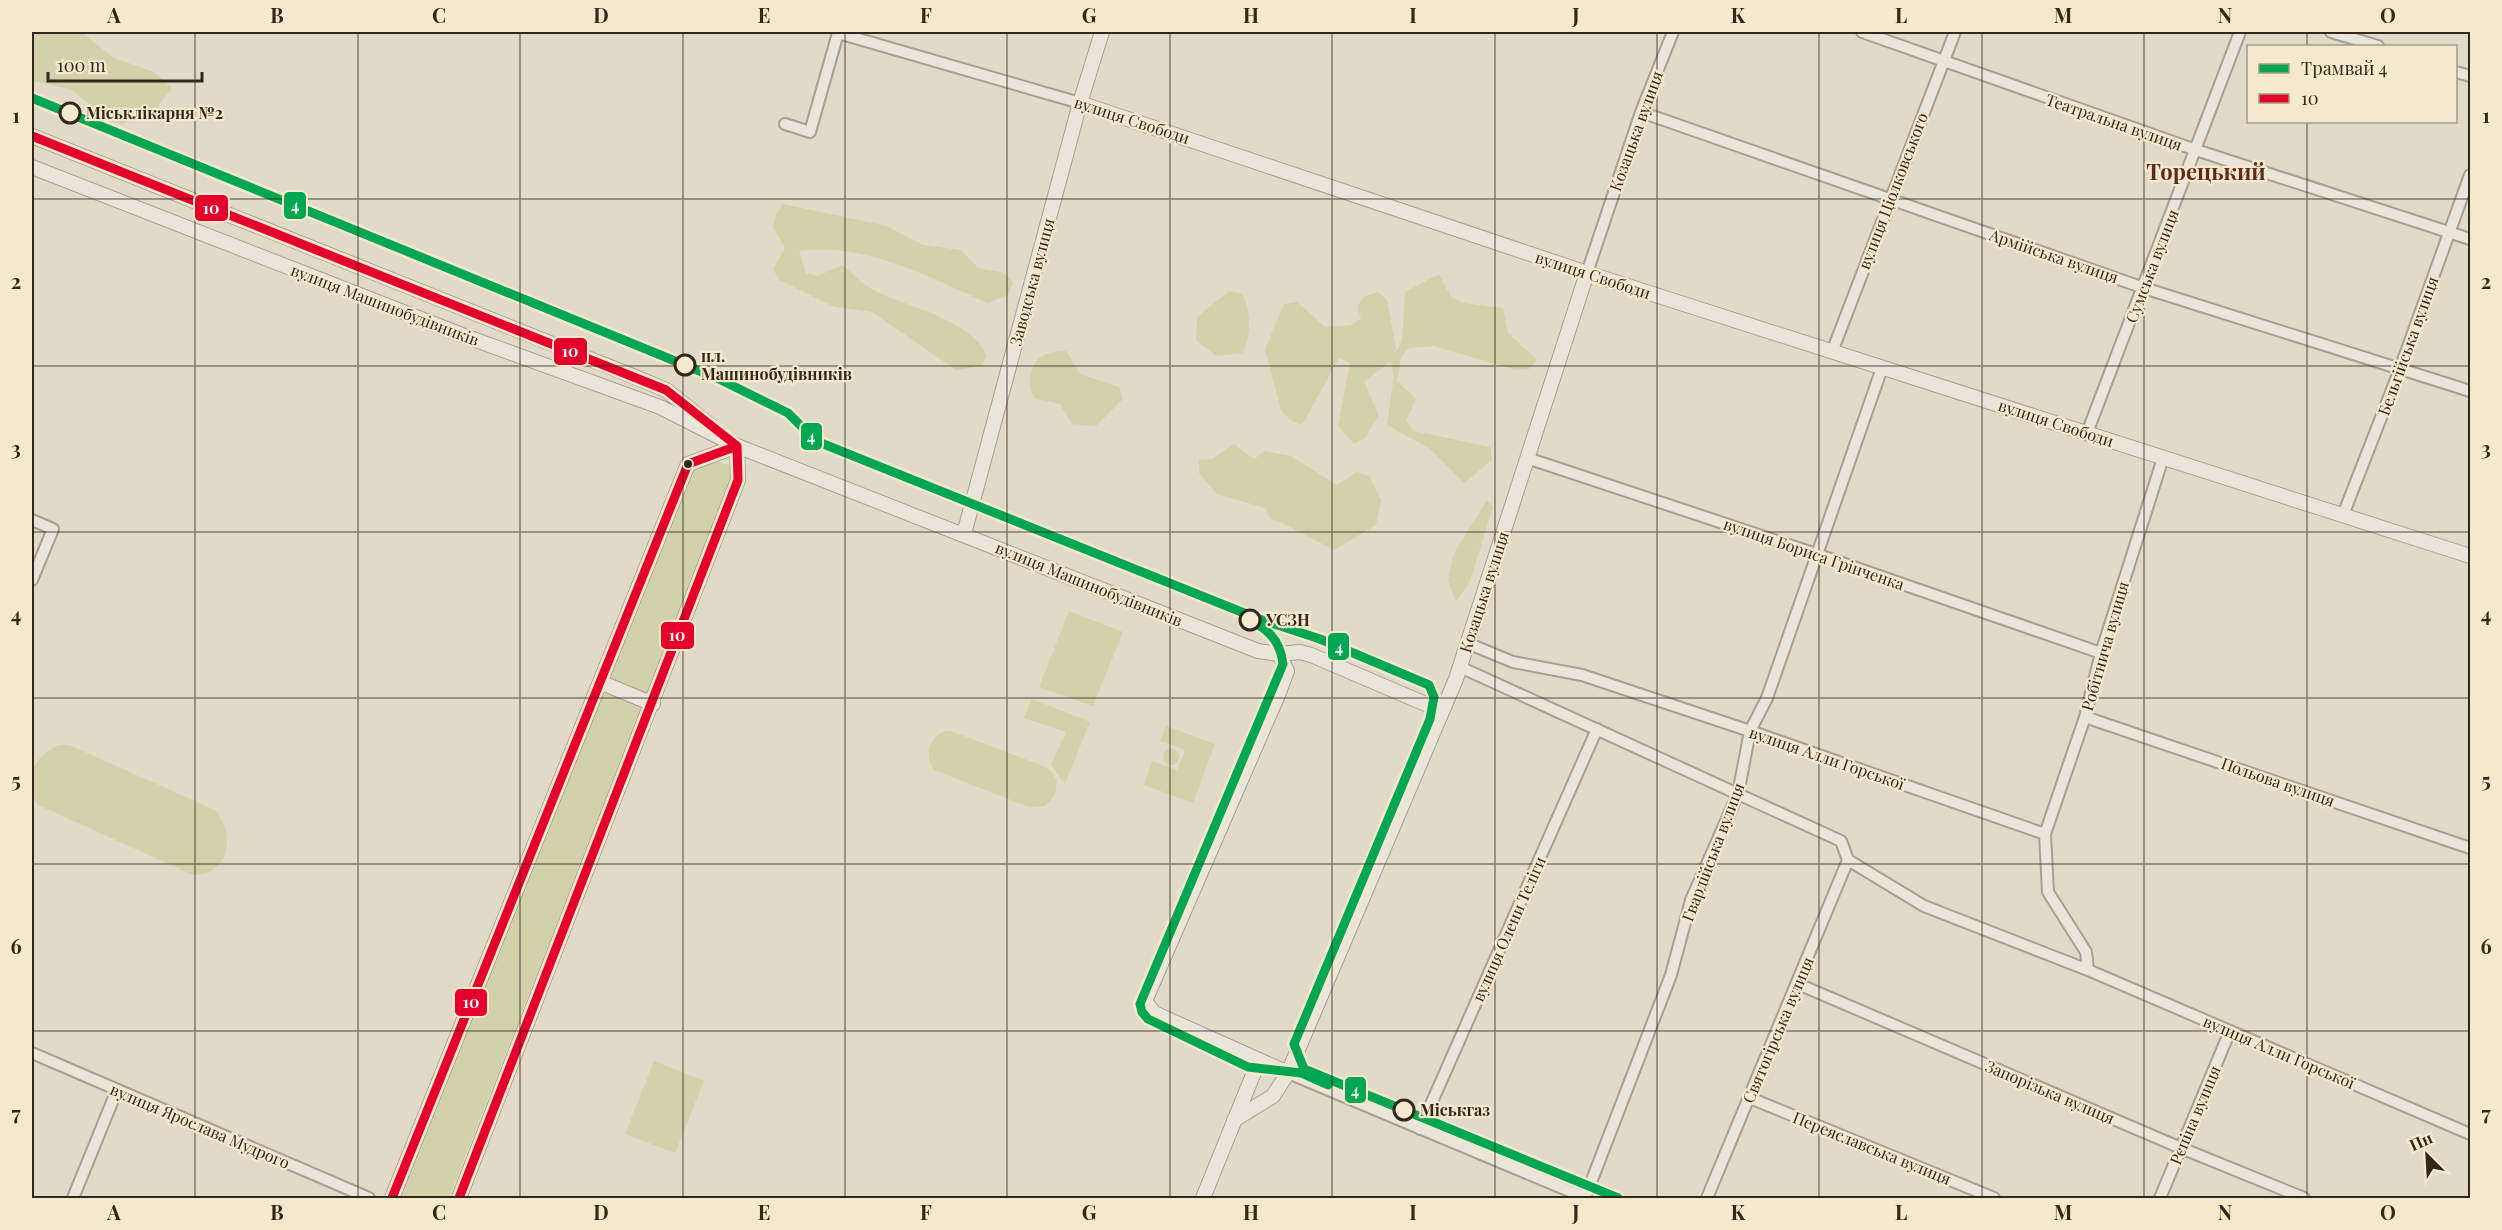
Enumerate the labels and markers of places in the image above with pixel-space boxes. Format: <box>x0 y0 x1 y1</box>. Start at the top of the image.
marker: Міськлікарня №2 <box>59 102 81 124</box>
place label: Міськлікарня №2 <box>86 102 223 123</box>
place label: пл. Машинобудівників <box>701 345 852 384</box>
marker: пл. Машинобудівників <box>674 354 696 376</box>
unlabelled marker <box>682 458 694 470</box>
marker: УСЗН <box>1239 609 1261 631</box>
place label: УСЗН <box>1265 609 1310 630</box>
marker: Міськгаз <box>1393 1099 1415 1121</box>
place label: Міськгаз <box>1420 1099 1490 1120</box>

